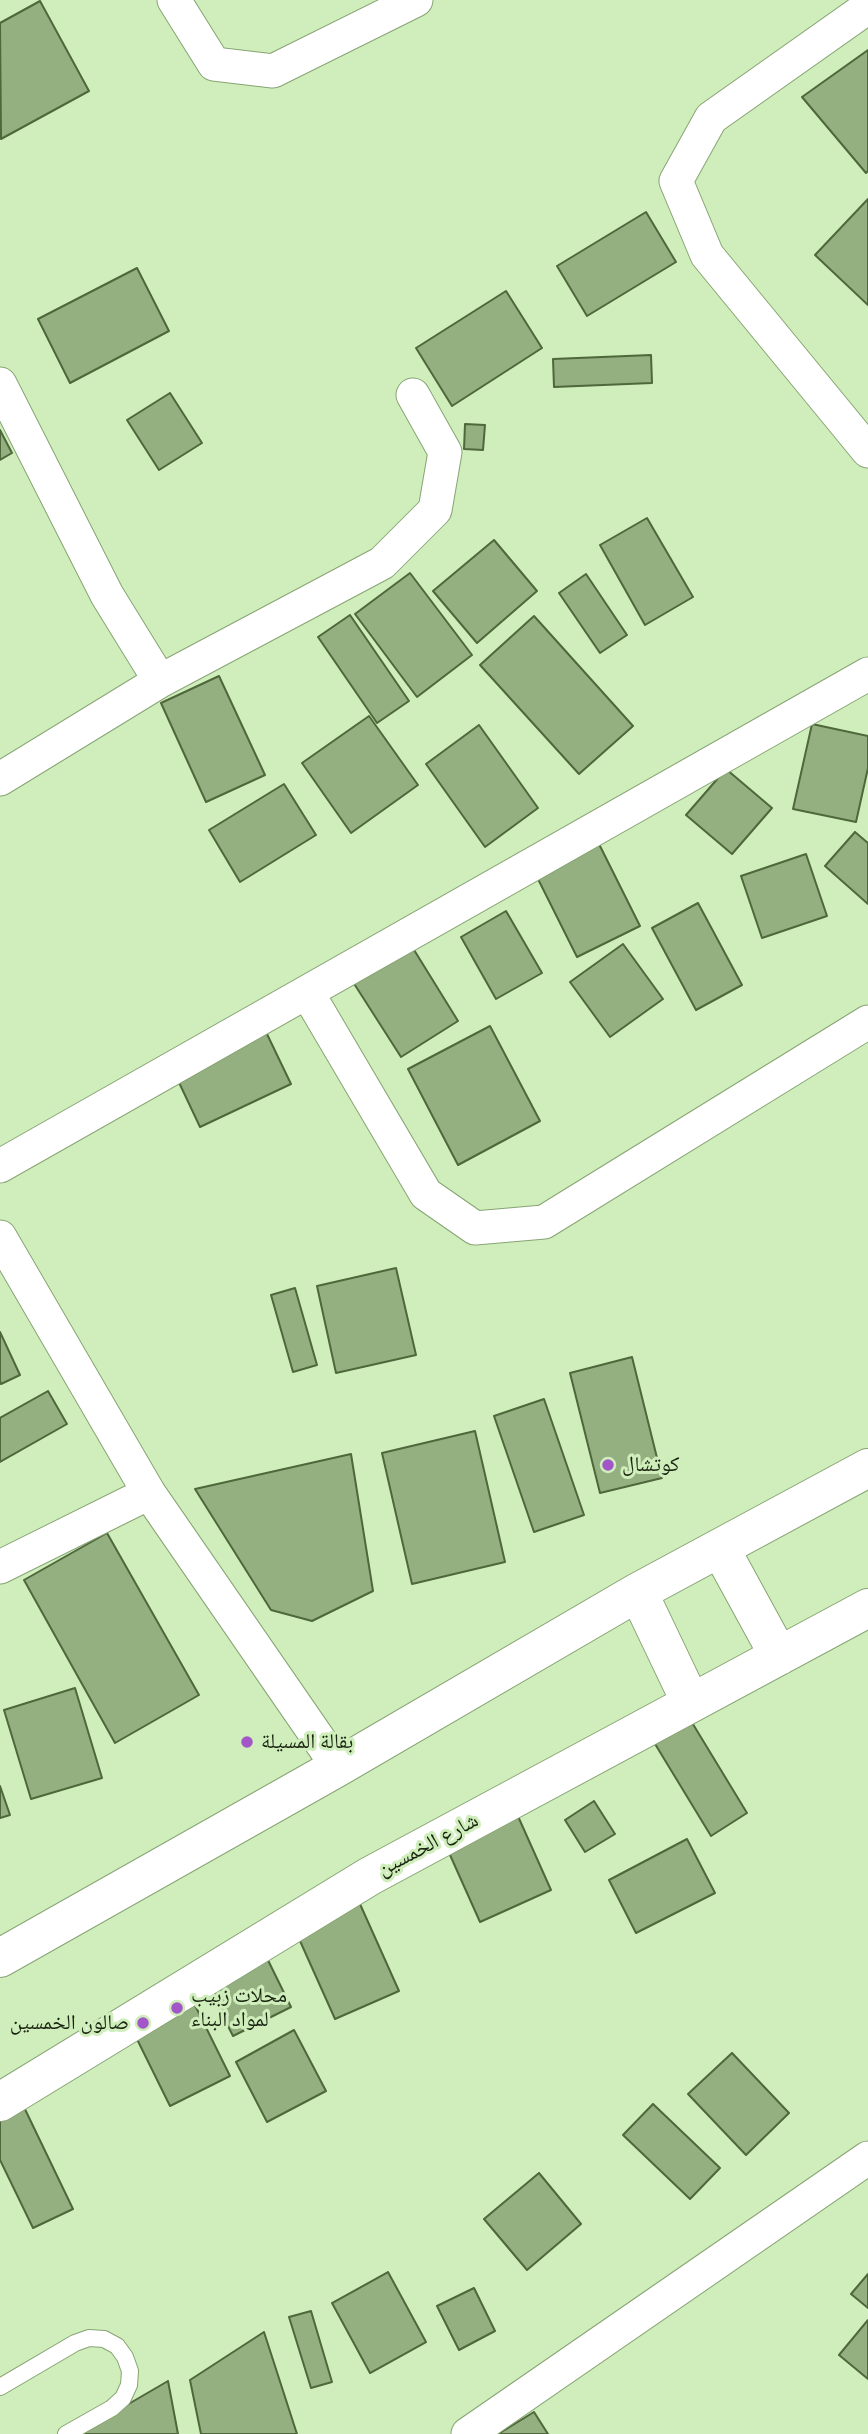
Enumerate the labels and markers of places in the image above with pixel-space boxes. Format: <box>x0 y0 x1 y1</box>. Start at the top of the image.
place label: كوتشال <box>622 1452 679 1478</box>
marker: كوتشال <box>600 1457 616 1473</box>
place label: بقالة المسيلة <box>261 1729 353 1755</box>
marker: بقالة المسيلة <box>239 1734 255 1750</box>
place label: محلات زبيب لمواد البناء <box>191 1983 287 2033</box>
marker: محلات زبيب لمواد البناء <box>169 2000 185 2016</box>
place label: صالون الخمسين <box>10 2010 129 2036</box>
marker: صالون الخمسين <box>135 2015 151 2031</box>

